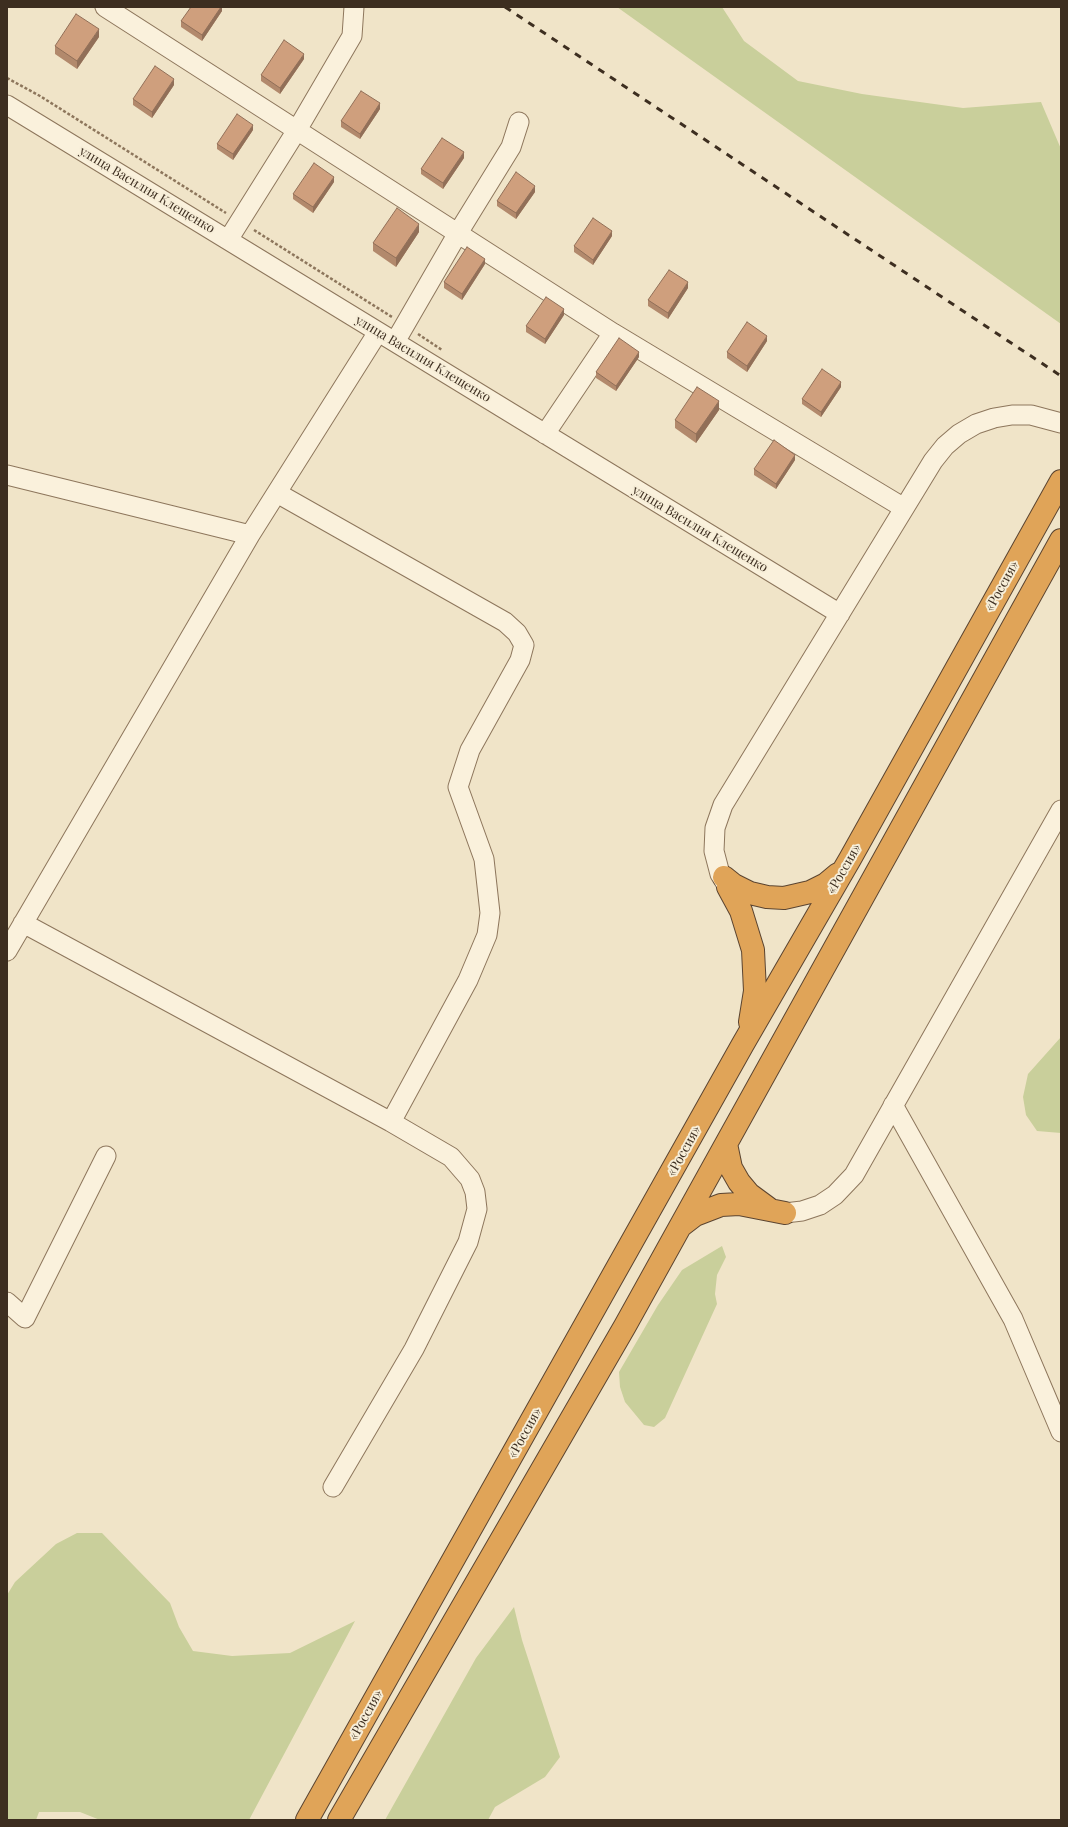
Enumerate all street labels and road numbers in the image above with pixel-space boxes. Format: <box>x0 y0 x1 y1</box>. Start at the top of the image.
street label: улица Василия Клещенко <box>76 143 218 237</box>
street label: улица Василия Клещенко <box>352 312 494 406</box>
street label: улица Василия Клещенко <box>629 482 771 576</box>
street label: «Россия» <box>982 558 1022 614</box>
street label: «Россия» <box>823 841 865 897</box>
street label: «Россия» <box>664 1123 704 1179</box>
street label: «Россия» <box>505 1405 545 1461</box>
street label: «Россия» <box>346 1687 386 1743</box>

